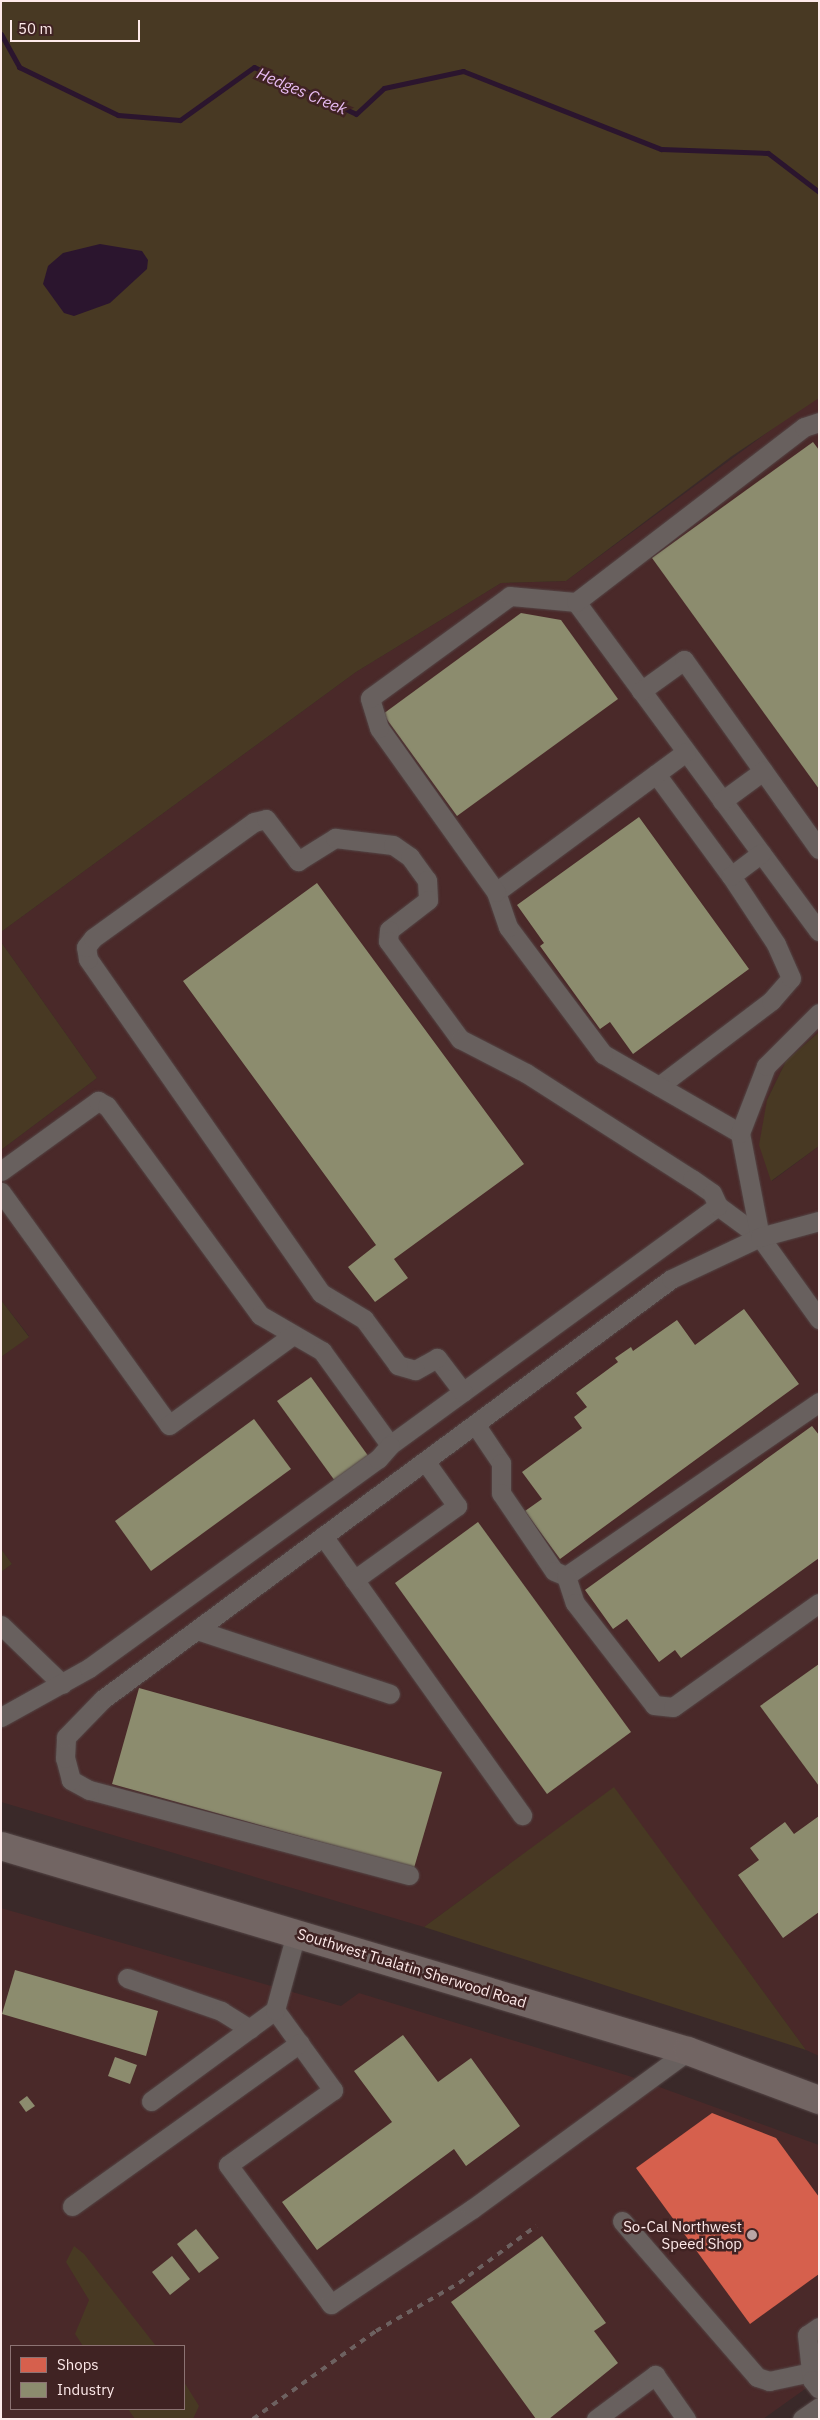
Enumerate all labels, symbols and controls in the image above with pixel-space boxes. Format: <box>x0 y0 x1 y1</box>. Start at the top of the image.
scale bar <box>12 10 142 42</box>
text: 50 m <box>18 19 53 38</box>
water label: Hedges Creek <box>254 63 350 119</box>
street label: Southwest Tualatin Sherwood Road <box>295 1925 529 2011</box>
place label: So-Cal Northwest Speed Shop <box>623 2217 742 2252</box>
marker: So-Cal Northwest Speed Shop <box>746 2229 758 2241</box>
legend <box>10 2345 185 2410</box>
text: Shops <box>57 2355 99 2374</box>
text: Industry <box>57 2380 114 2399</box>

